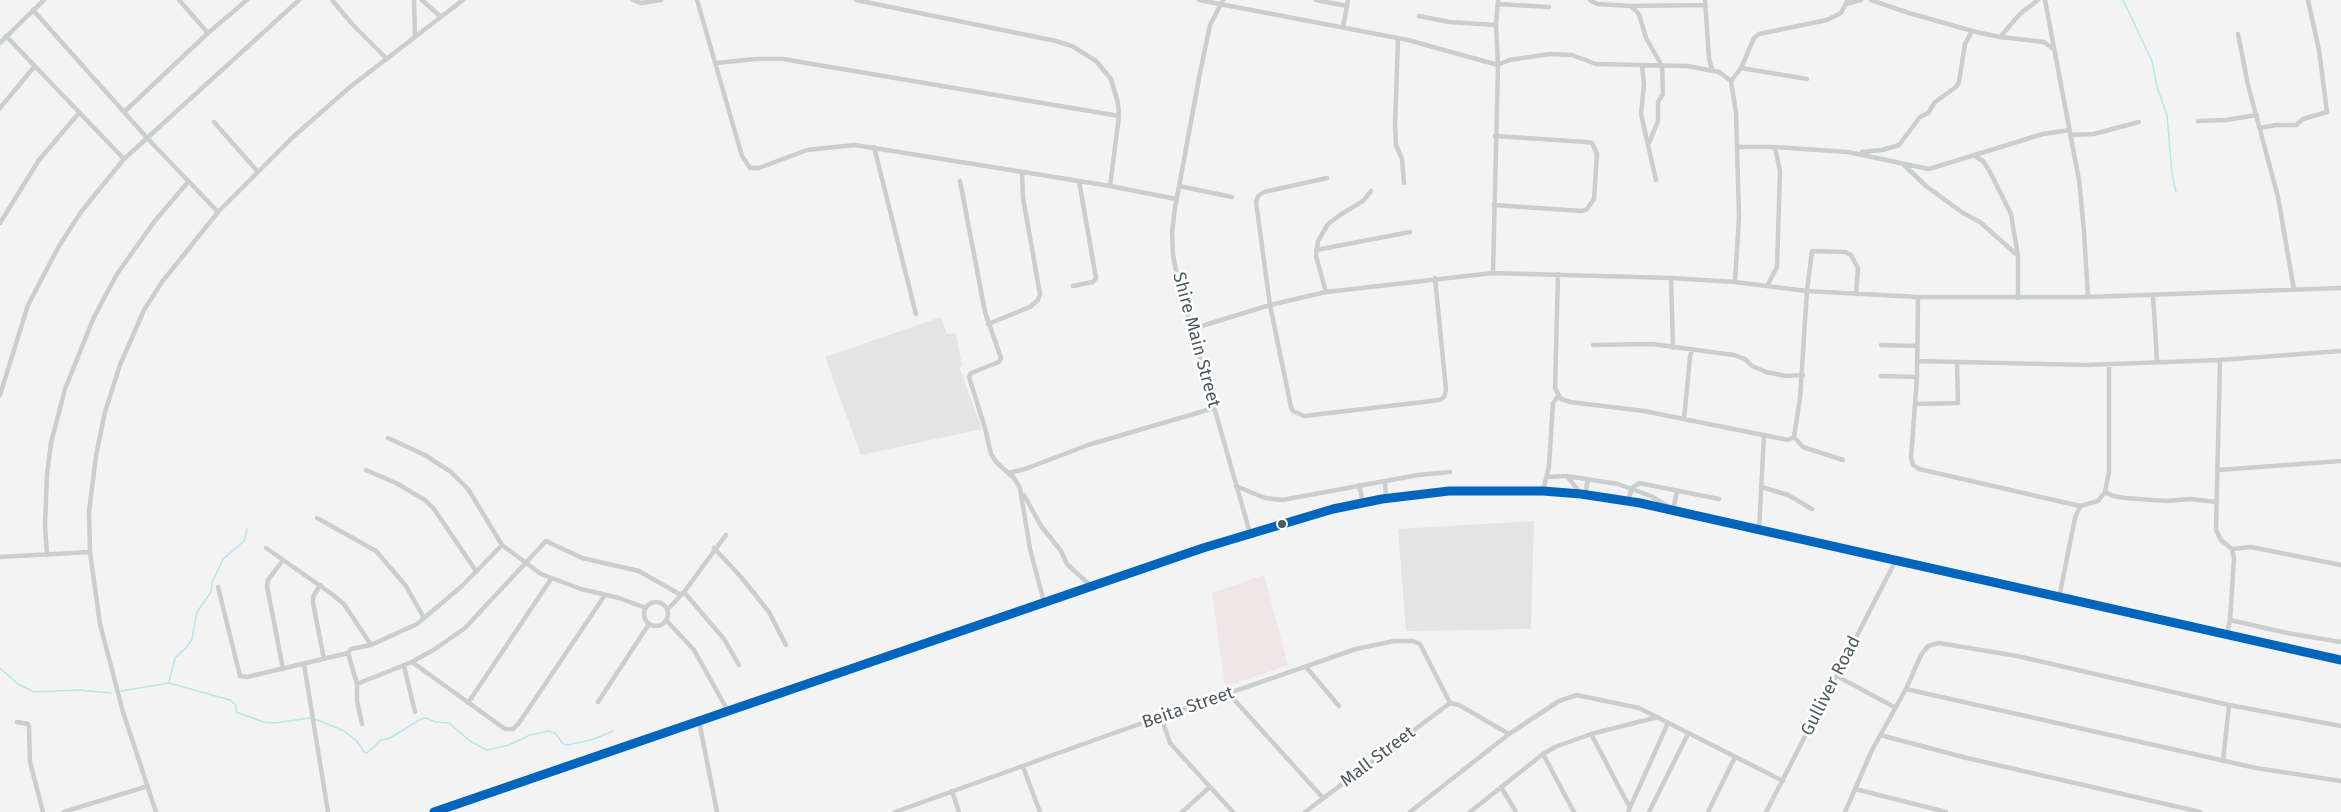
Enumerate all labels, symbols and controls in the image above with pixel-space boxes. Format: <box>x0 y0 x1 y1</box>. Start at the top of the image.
street label: Shire Main Street <box>1168 270 1224 410</box>
unlabelled marker <box>1276 518 1288 530</box>
street label: Gulliver Road <box>1797 632 1865 740</box>
street label: Beita Street <box>1139 682 1237 734</box>
street label: Mall Street <box>1336 722 1420 792</box>

